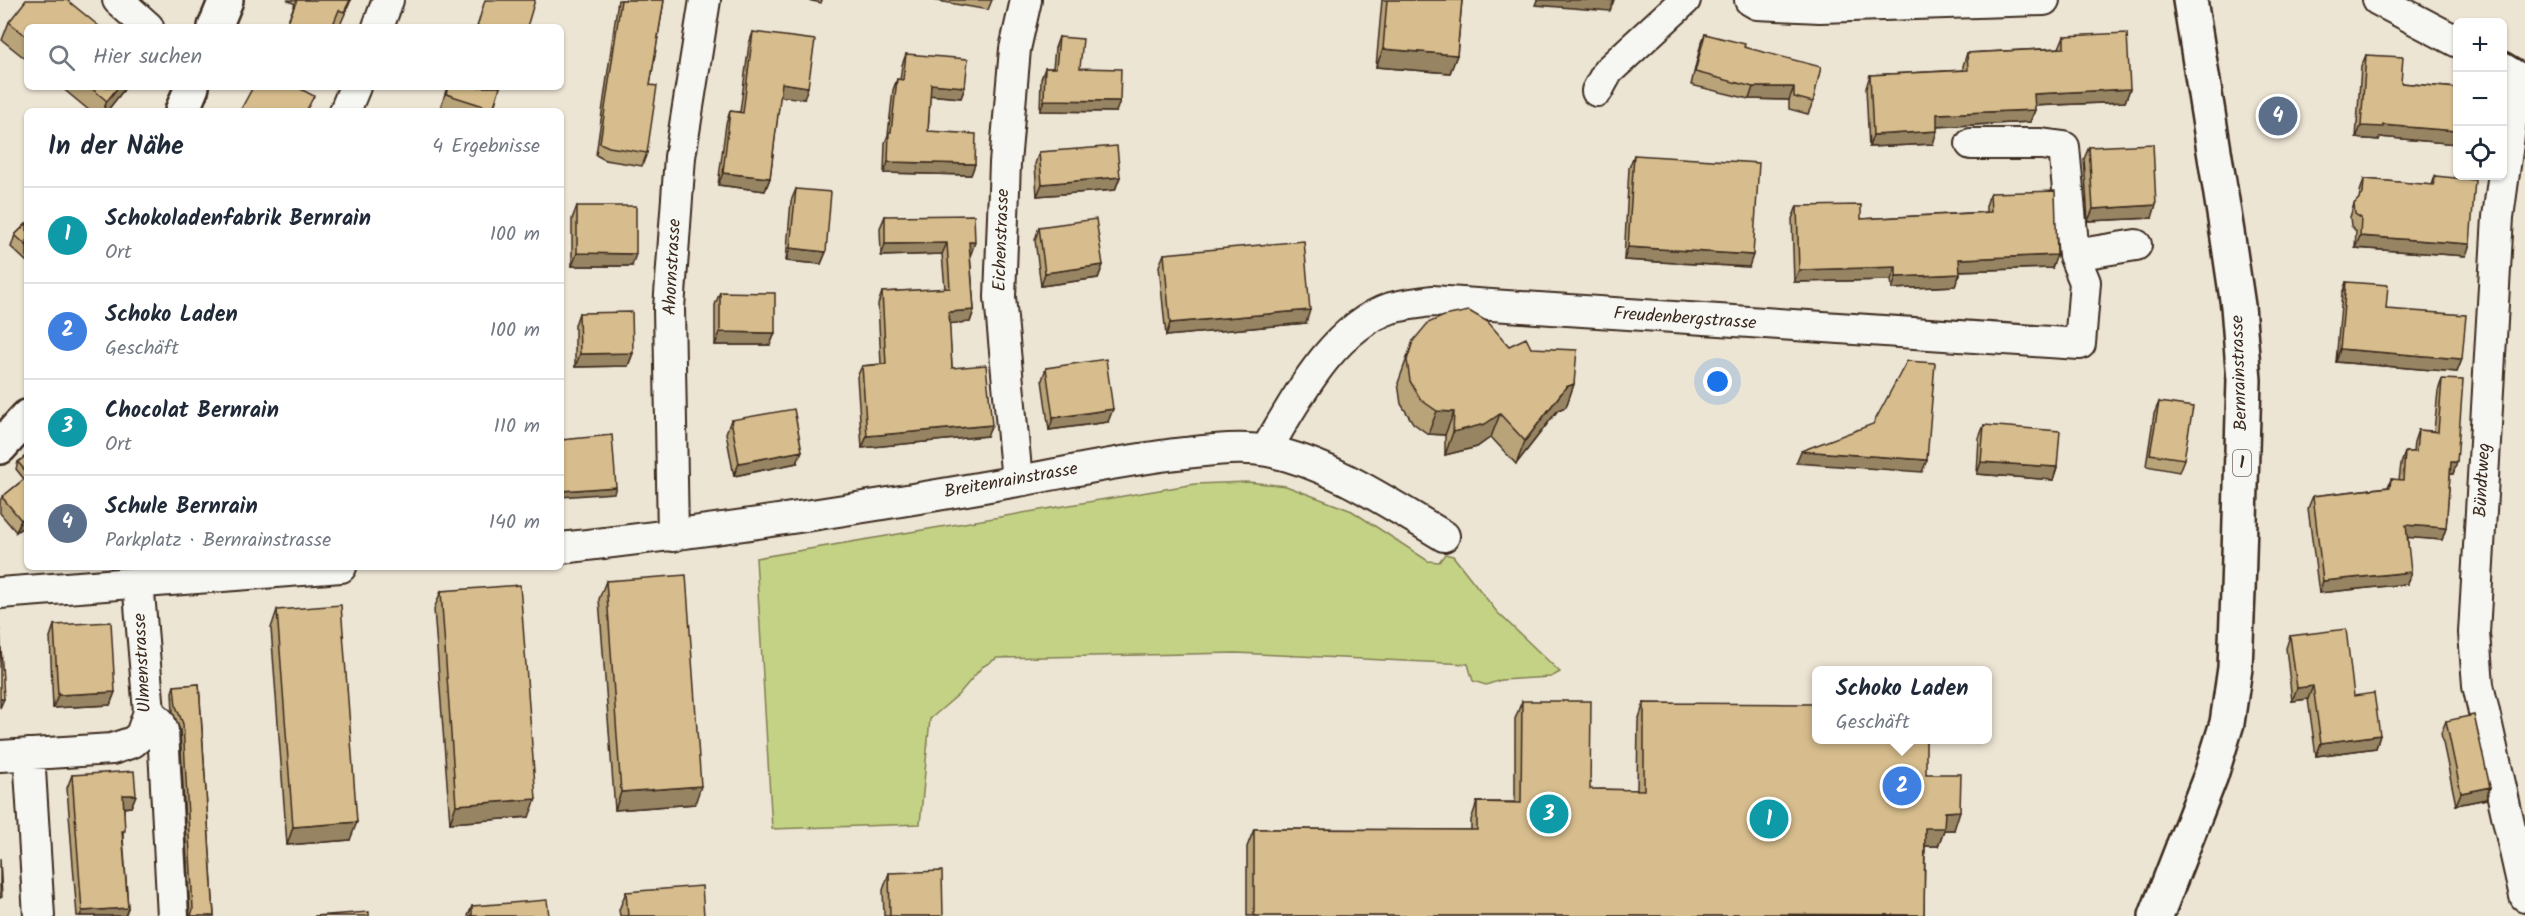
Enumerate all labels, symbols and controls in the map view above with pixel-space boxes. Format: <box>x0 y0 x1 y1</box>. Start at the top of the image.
map controls <box>2453 18 2507 180</box>
button: + <box>2453 18 2507 72</box>
search box <box>24 24 564 90</box>
text: Hier suchen <box>93 40 202 75</box>
icon: search <box>45 41 78 74</box>
button: − <box>2453 72 2507 126</box>
pin: 4 <box>2258 94 2298 138</box>
text: In der Nähe <box>48 126 184 168</box>
button: locate <box>2453 126 2507 180</box>
text: 4 Ergebnisse <box>432 131 540 163</box>
street label: Eichenstrasse <box>986 188 1018 292</box>
text: Schokoladenfabrik Bernrain <box>105 202 371 237</box>
street label: Ahornstrasse <box>656 218 690 316</box>
text: 1 <box>64 219 71 251</box>
text: 100 m <box>490 219 540 251</box>
text: Ort <box>105 237 132 269</box>
text: Schoko Laden <box>105 298 238 333</box>
street label: Freudenbergstrasse <box>1612 300 1758 338</box>
text: 2 <box>62 315 73 347</box>
text: 100 m <box>490 315 540 347</box>
street label: Bernrainstrasse <box>2223 315 2257 431</box>
text: Geschäft <box>105 333 179 365</box>
your location <box>1703 367 1732 396</box>
text: Chocolat Bernrain <box>105 394 279 429</box>
text: 3 <box>62 411 73 443</box>
text: 110 m <box>494 411 540 443</box>
text: Ort <box>105 429 132 461</box>
street label: Bündtweg <box>2467 442 2499 518</box>
road number: 1 <box>2233 450 2251 476</box>
street label: Breitenrainstrasse <box>942 455 1080 507</box>
text: Schule Bernrain <box>105 490 258 525</box>
text: 4 <box>62 507 73 539</box>
text: 140 m <box>489 507 540 539</box>
text: Parkplatz · Bernrainstrasse <box>105 525 331 557</box>
street label: Ulmenstrasse <box>126 612 160 714</box>
popup <box>1812 666 1992 744</box>
text: Schoko Laden <box>1836 672 1968 707</box>
text: Geschäft <box>1836 707 1910 739</box>
pin: 2 <box>1882 764 1922 808</box>
pin: 3 <box>1530 792 1568 836</box>
pin: 1 <box>1750 796 1788 842</box>

